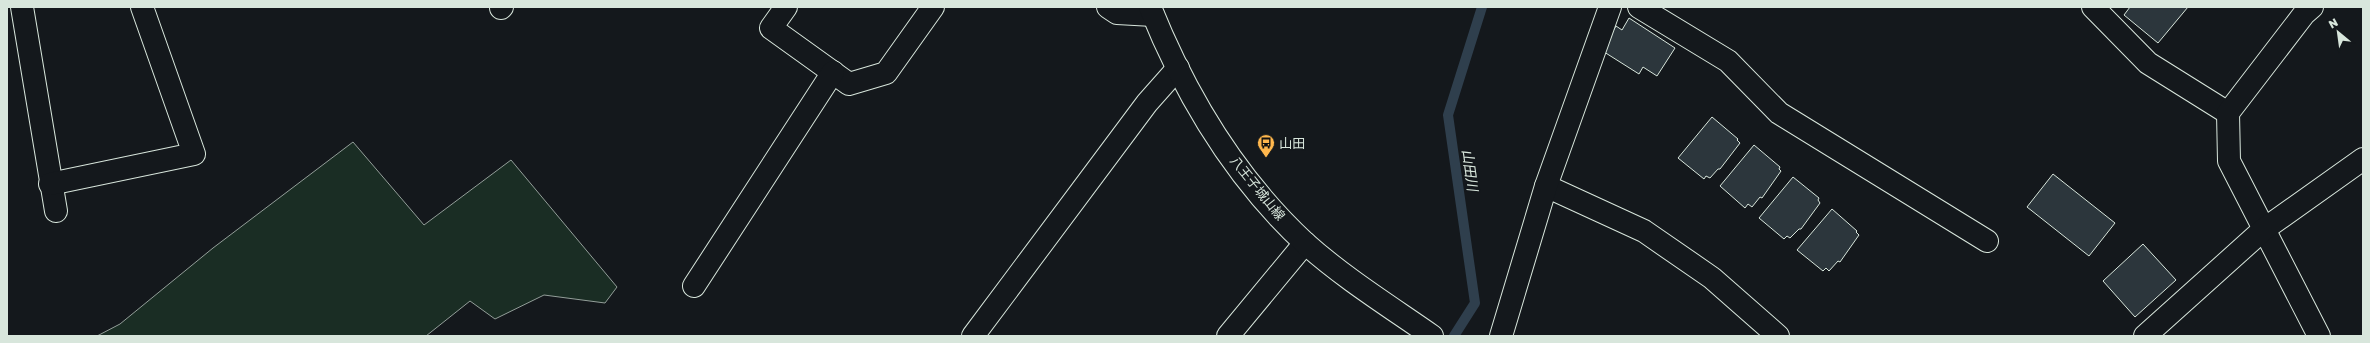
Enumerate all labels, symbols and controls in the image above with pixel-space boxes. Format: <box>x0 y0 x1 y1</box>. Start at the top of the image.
north arrow <box>2318 12 2358 52</box>
text: N <box>2326 15 2340 31</box>
bus stop icon: 山田 <box>1256 133 1276 158</box>
place label: 山田 <box>1279 135 1305 151</box>
water label: 山田川 <box>1459 148 1482 194</box>
street label: 八王子城山線 <box>1227 153 1289 223</box>

